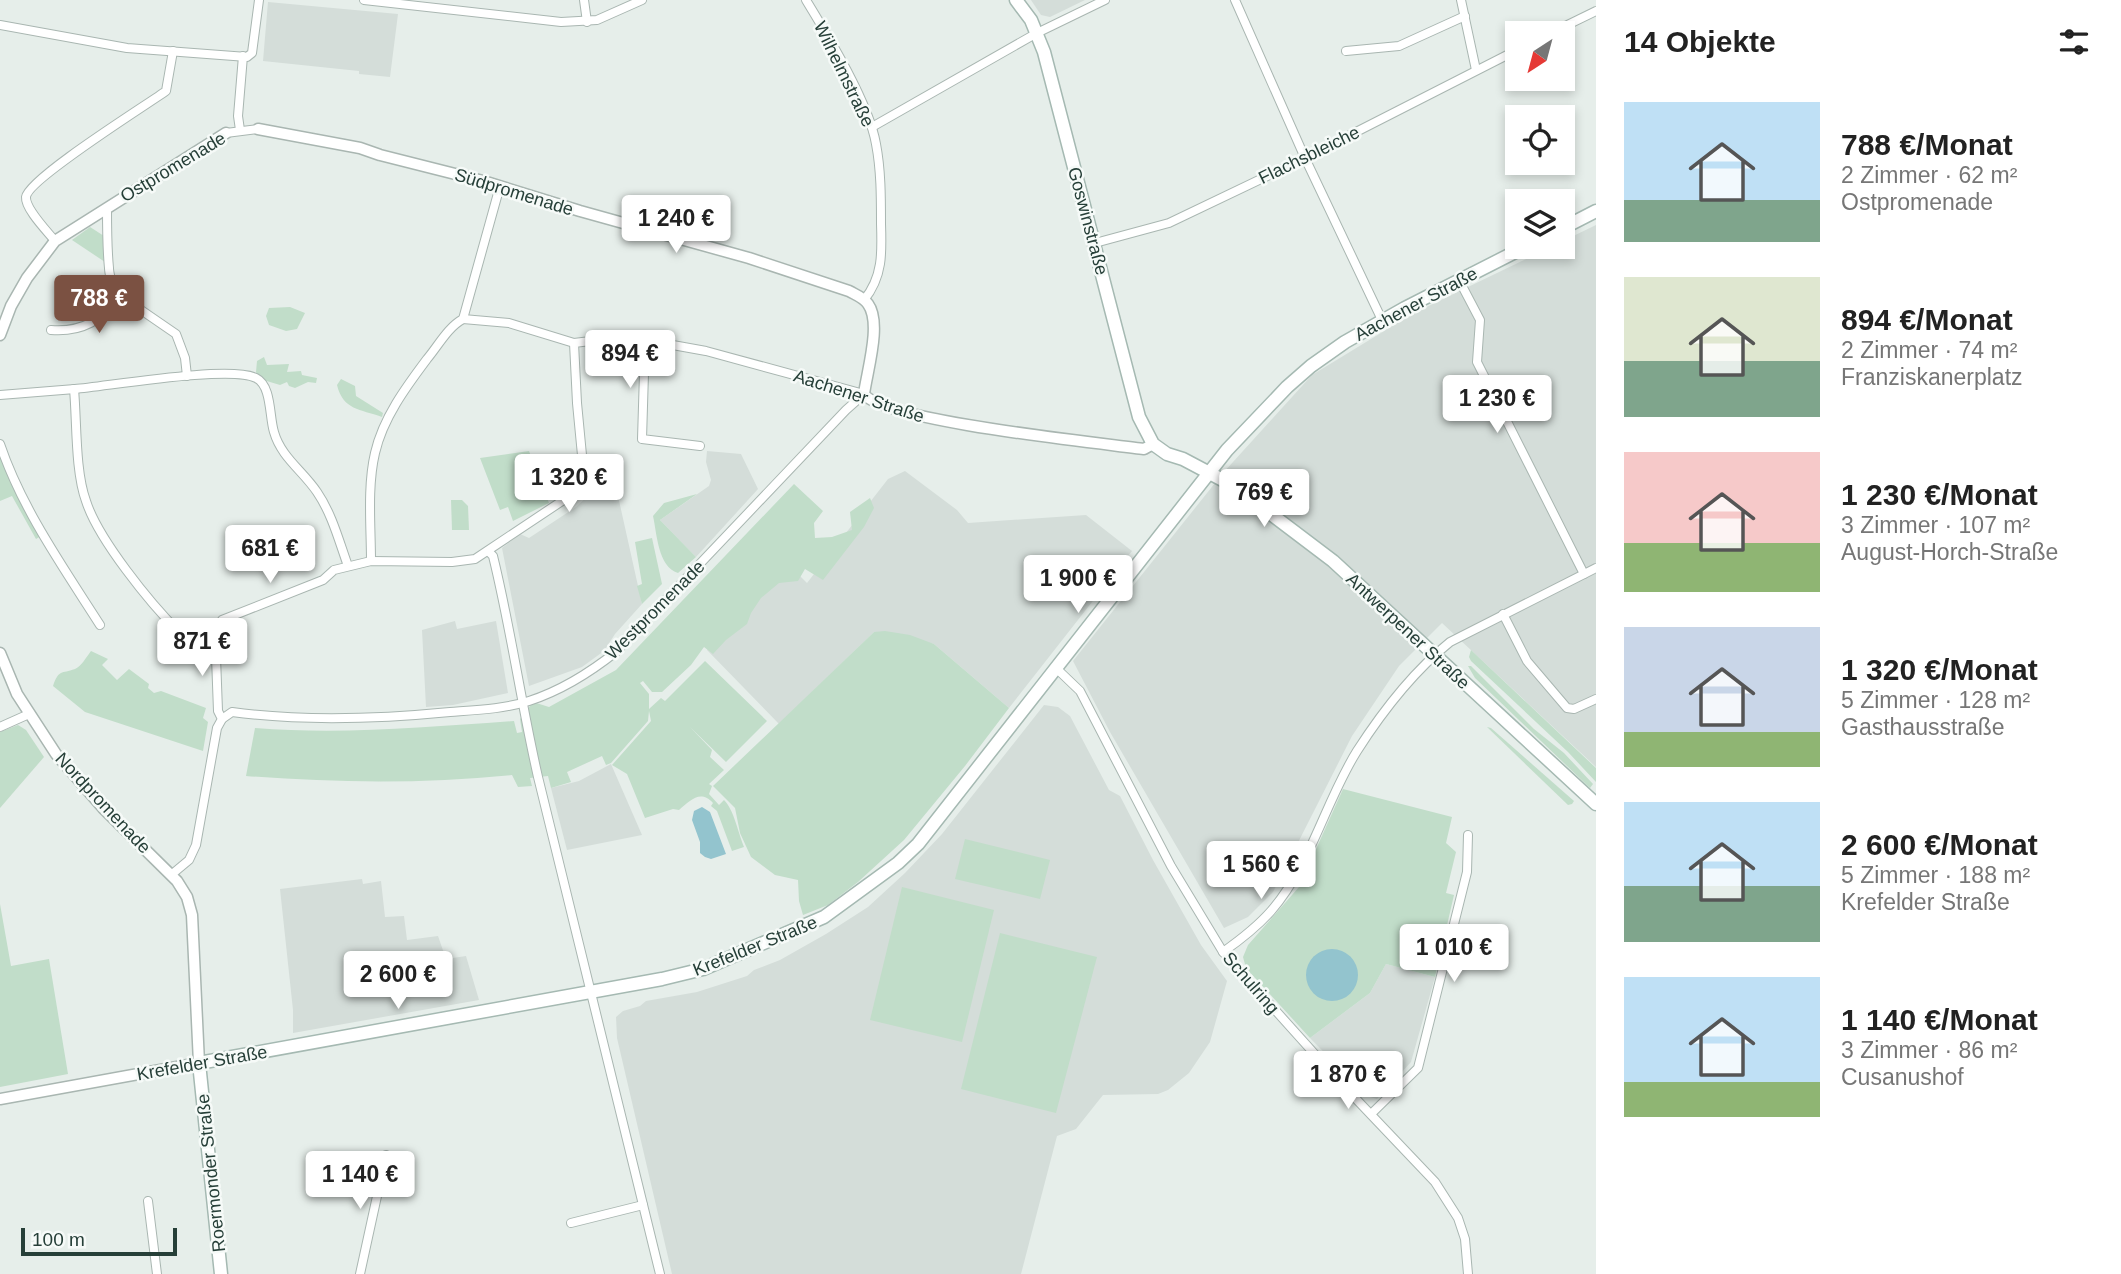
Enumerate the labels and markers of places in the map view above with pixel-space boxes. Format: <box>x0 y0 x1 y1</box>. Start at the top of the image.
pin: 1 240 € <box>611 196 741 255</box>
pin: 788 € <box>50 276 148 335</box>
pin: 894 € <box>581 330 679 390</box>
pin: 1 230 € <box>1432 376 1562 435</box>
pin: 1 320 € <box>504 454 634 514</box>
pin: 769 € <box>1215 470 1313 529</box>
pin: 681 € <box>221 526 319 585</box>
pin: 1 900 € <box>1013 556 1143 615</box>
pin: 871 € <box>153 618 251 678</box>
pin: 1 560 € <box>1196 842 1326 901</box>
pin: 1 010 € <box>1389 925 1519 984</box>
pin: 2 600 € <box>333 951 463 1011</box>
pin: 1 870 € <box>1283 1052 1413 1111</box>
pin: 1 140 € <box>295 1152 425 1211</box>

